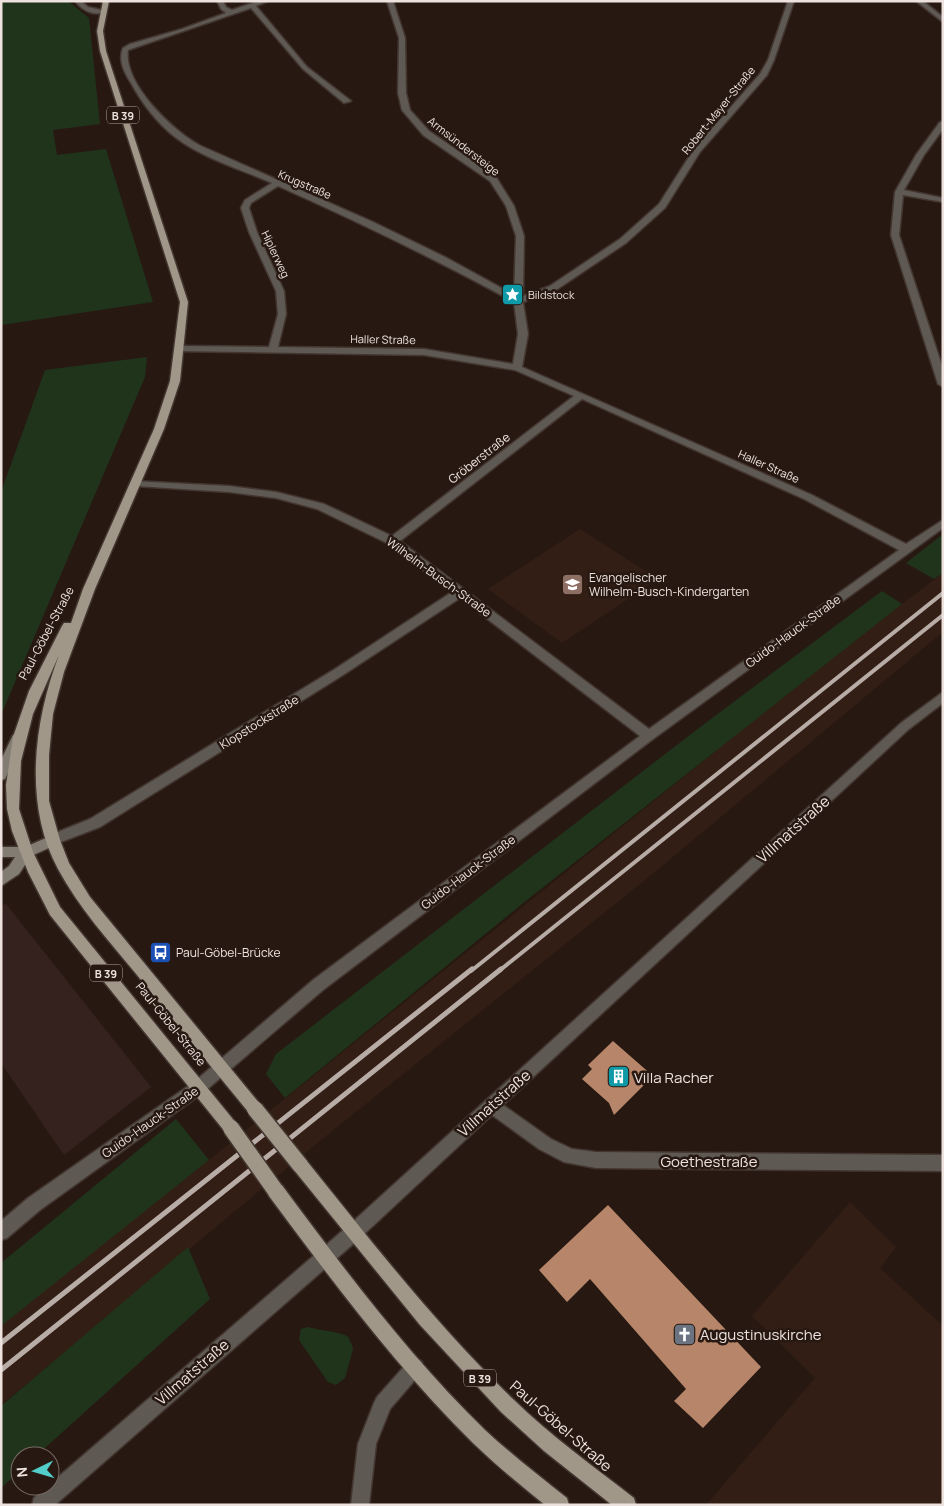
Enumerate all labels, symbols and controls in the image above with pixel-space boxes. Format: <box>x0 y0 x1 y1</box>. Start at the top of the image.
street label: Robert-Mayer-Straße <box>678 62 759 157</box>
road number: B 39 <box>107 106 139 124</box>
street label: Armsündersteige <box>425 113 504 179</box>
street label: Krugstraße <box>276 166 334 202</box>
street label: Hiplerweg <box>258 228 294 280</box>
place icon: Bildstock <box>500 282 524 306</box>
place label: Bildstock <box>528 287 575 302</box>
street label: Haller Straße <box>350 331 416 347</box>
street label: Gröberstraße <box>445 429 513 487</box>
street label: Haller Straße <box>736 446 802 486</box>
street label: Wilhelm-Busch-Straße <box>383 533 495 621</box>
place label: Evangelischer Wilhelm-Busch-Kindergarten <box>589 569 749 600</box>
school or university icon: Evangelischer Wilhelm-Busch-Kindergarten <box>561 572 585 596</box>
street label: Paul-Göbel-Straße <box>14 583 78 683</box>
street label: Guido-Hauck-Straße <box>742 591 844 671</box>
street label: Klopstockstraße <box>216 691 302 753</box>
street label: Villmatstraße <box>752 790 834 867</box>
street label: Guido-Hauck-Straße <box>417 831 519 913</box>
bus stop icon: Paul-Göbel-Brücke <box>148 940 172 964</box>
place label: Paul-Göbel-Brücke <box>176 944 280 961</box>
road number: B 39 <box>90 964 122 981</box>
street label: Paul-Göbel-Straße <box>132 979 210 1069</box>
street label: Villmatstraße <box>453 1064 535 1141</box>
building icon: Villa Racher <box>606 1065 630 1089</box>
place label: Villa Racher <box>634 1067 714 1088</box>
street label: Guido-Hauck-Straße <box>98 1082 202 1162</box>
street label: Goethestraße <box>661 1151 758 1172</box>
church icon: Augustinuskirche <box>672 1322 696 1346</box>
place label: Augustinuskirche <box>700 1324 822 1345</box>
street label: Villmatstraße <box>151 1334 234 1410</box>
road number: B 39 <box>464 1370 496 1386</box>
street label: Paul-Göbel-Straße <box>505 1376 617 1476</box>
north arrow <box>10 1446 60 1496</box>
text: N <box>12 1466 31 1478</box>

